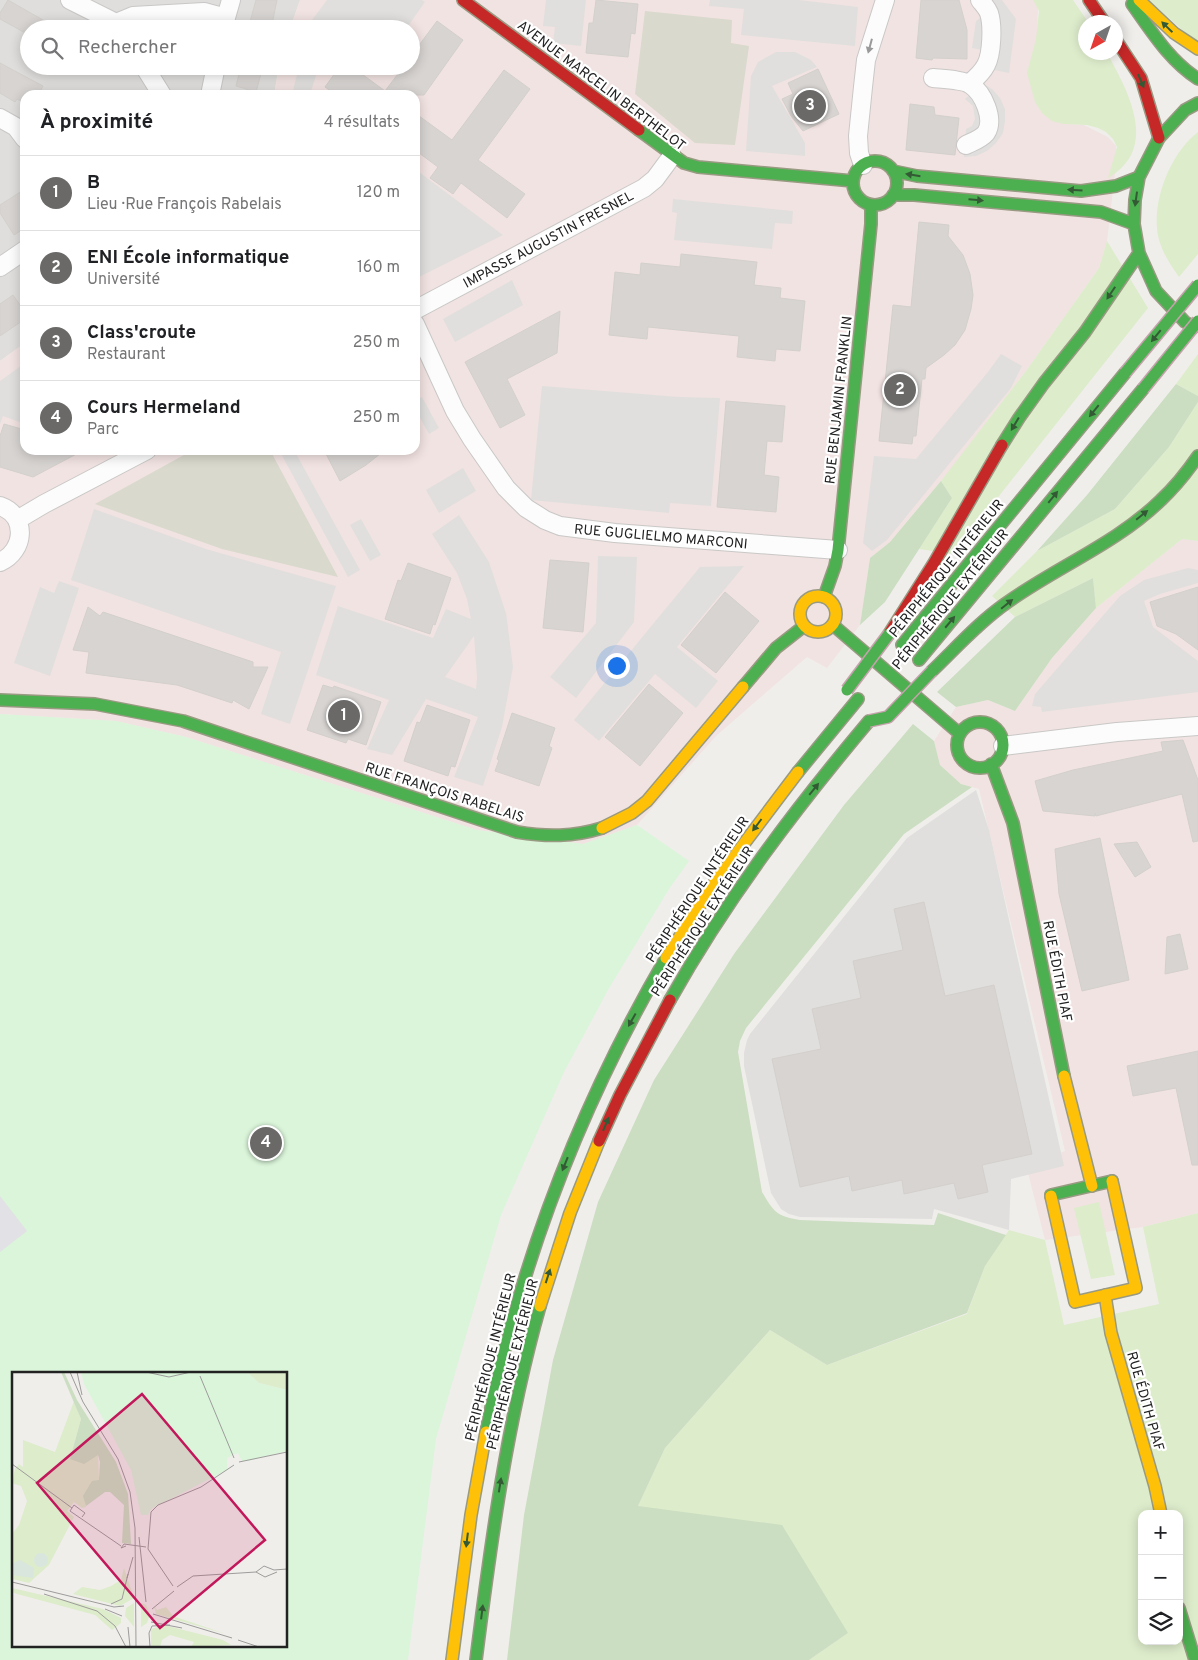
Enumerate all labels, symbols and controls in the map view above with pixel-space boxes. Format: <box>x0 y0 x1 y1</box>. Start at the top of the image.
north arrow <box>1078 15 1123 60</box>
street label: AVENUE MARCELIN BERTHELOT <box>514 17 689 155</box>
search box <box>20 20 420 75</box>
one-way arrow <box>1161 21 1173 33</box>
icon: search <box>38 34 66 62</box>
text: Rechercher <box>78 36 177 60</box>
one-way arrow <box>866 39 874 54</box>
one-way arrow <box>1137 74 1145 89</box>
pin: 3 <box>794 87 826 125</box>
text: À proximité <box>40 109 153 136</box>
text: 4 résultats <box>324 113 400 133</box>
text: B <box>87 171 100 195</box>
one-way arrow <box>905 171 921 179</box>
text: 1 <box>53 183 59 203</box>
text: 120 m <box>357 183 400 203</box>
one-way arrow <box>1067 186 1083 194</box>
street label: IMPASSE AUGUSTIN FRESNEL <box>461 188 637 293</box>
one-way arrow <box>1131 191 1139 207</box>
text: Lieu · Rue François Rabelais <box>87 195 282 215</box>
one-way arrow <box>969 197 985 205</box>
text: ENI École informatique <box>87 246 289 270</box>
text: 2 <box>51 258 61 278</box>
text: 160 m <box>357 258 400 278</box>
text: Université <box>87 270 160 290</box>
one-way arrow <box>1106 286 1116 300</box>
street label: RUE BENJAMIN FRANKLIN <box>822 315 857 485</box>
text: Class'croute <box>87 321 196 345</box>
one-way arrow <box>1150 329 1161 342</box>
text: 3 <box>51 333 61 353</box>
text: 250 m <box>353 333 400 353</box>
text: Restaurant <box>87 345 166 365</box>
pin: 2 <box>884 371 916 409</box>
text: Cours Hermeland <box>87 396 241 420</box>
one-way arrow <box>1089 404 1100 417</box>
text: 4 <box>51 408 61 428</box>
text: 250 m <box>353 408 400 428</box>
one-way arrow <box>1011 418 1020 431</box>
text: Parc <box>87 420 119 440</box>
one-way arrow <box>1048 490 1059 503</box>
street label: PÉRIPHÉRIQUE INTÉRIEUR <box>885 496 1008 641</box>
one-way arrow <box>1136 509 1149 520</box>
street label: RUE GUGLIELMO MARCONI <box>573 521 748 554</box>
street label: PÉRIPHÉRIQUE EXTÉRIEUR <box>888 526 1013 674</box>
one-way arrow <box>1000 598 1013 609</box>
one-way arrow <box>945 616 956 629</box>
your location <box>604 653 630 679</box>
pin: 1 <box>328 697 360 735</box>
street label: RUE FRANÇOIS RABELAIS <box>363 760 526 827</box>
one-way arrow <box>809 782 820 795</box>
street label: PÉRIPHÉRIQUE INTÉRIEUR <box>642 813 754 966</box>
one-way arrow <box>752 818 763 831</box>
street label: PÉRIPHÉRIQUE EXTÉRIEUR <box>647 843 758 1000</box>
street label: RUE ÉDITH PIAF <box>1038 919 1076 1024</box>
one-way arrow <box>628 1013 636 1027</box>
one-way arrow <box>603 1117 611 1131</box>
pin: 4 <box>250 1124 282 1162</box>
one-way arrow <box>561 1156 568 1171</box>
one-way arrow <box>545 1268 553 1283</box>
street label: PÉRIPHÉRIQUE INTÉRIEUR <box>461 1271 521 1443</box>
street label: PÉRIPHÉRIQUE EXTÉRIEUR <box>483 1277 543 1452</box>
street label: RUE ÉDITH PIAF <box>1122 1349 1168 1453</box>
inset map <box>12 1372 288 1648</box>
one-way arrow <box>496 1476 504 1492</box>
map controls <box>1138 1510 1183 1645</box>
button: + <box>1138 1510 1183 1555</box>
one-way arrow <box>463 1532 471 1548</box>
button: − <box>1138 1555 1183 1600</box>
button: layers <box>1138 1600 1183 1645</box>
one-way arrow <box>478 1603 486 1619</box>

